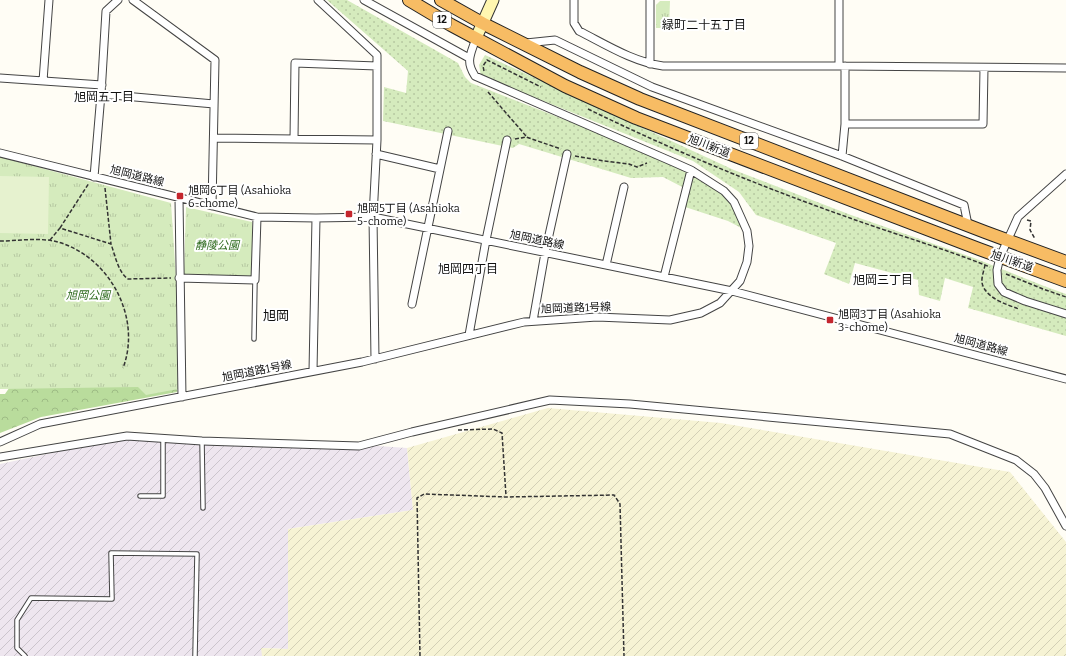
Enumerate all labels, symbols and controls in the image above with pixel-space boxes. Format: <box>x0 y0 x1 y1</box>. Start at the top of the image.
road number: 12 <box>433 12 451 28</box>
district label: 緑町二十五丁目 <box>662 18 746 32</box>
district label: 旭岡五丁目 <box>74 90 134 104</box>
street label: 旭川新道 <box>686 132 732 160</box>
road number: 12 <box>740 133 758 149</box>
street label: 旭岡道路線 <box>109 163 165 189</box>
place label: 旭岡6丁目 (Asahioka 6-chome) <box>188 184 291 210</box>
marker: 旭岡6丁目 (Asahioka 6-chome) <box>175 191 185 201</box>
place label: 旭岡5丁目 (Asahioka 5-chome) <box>357 202 460 228</box>
marker: 旭岡5丁目 (Asahioka 5-chome) <box>344 209 354 219</box>
street label: 旭岡道路線 <box>509 228 565 252</box>
park label: 静陵公園 <box>195 239 241 252</box>
street label: 旭川新道 <box>989 248 1035 274</box>
district label: 旭岡四丁目 <box>438 262 498 276</box>
district label: 旭岡三丁目 <box>853 273 913 287</box>
park label: 旭岡公園 <box>66 289 112 302</box>
street label: 旭岡道路1号線 <box>541 300 611 316</box>
district label: 旭岡 <box>263 308 289 323</box>
place label: 旭岡3丁目 (Asahioka 3-chome) <box>838 308 941 334</box>
marker: 旭岡3丁目 (Asahioka 3-chome) <box>825 315 835 325</box>
street label: 旭岡道路線 <box>953 332 1009 358</box>
street label: 旭岡道路1号線 <box>221 358 293 384</box>

